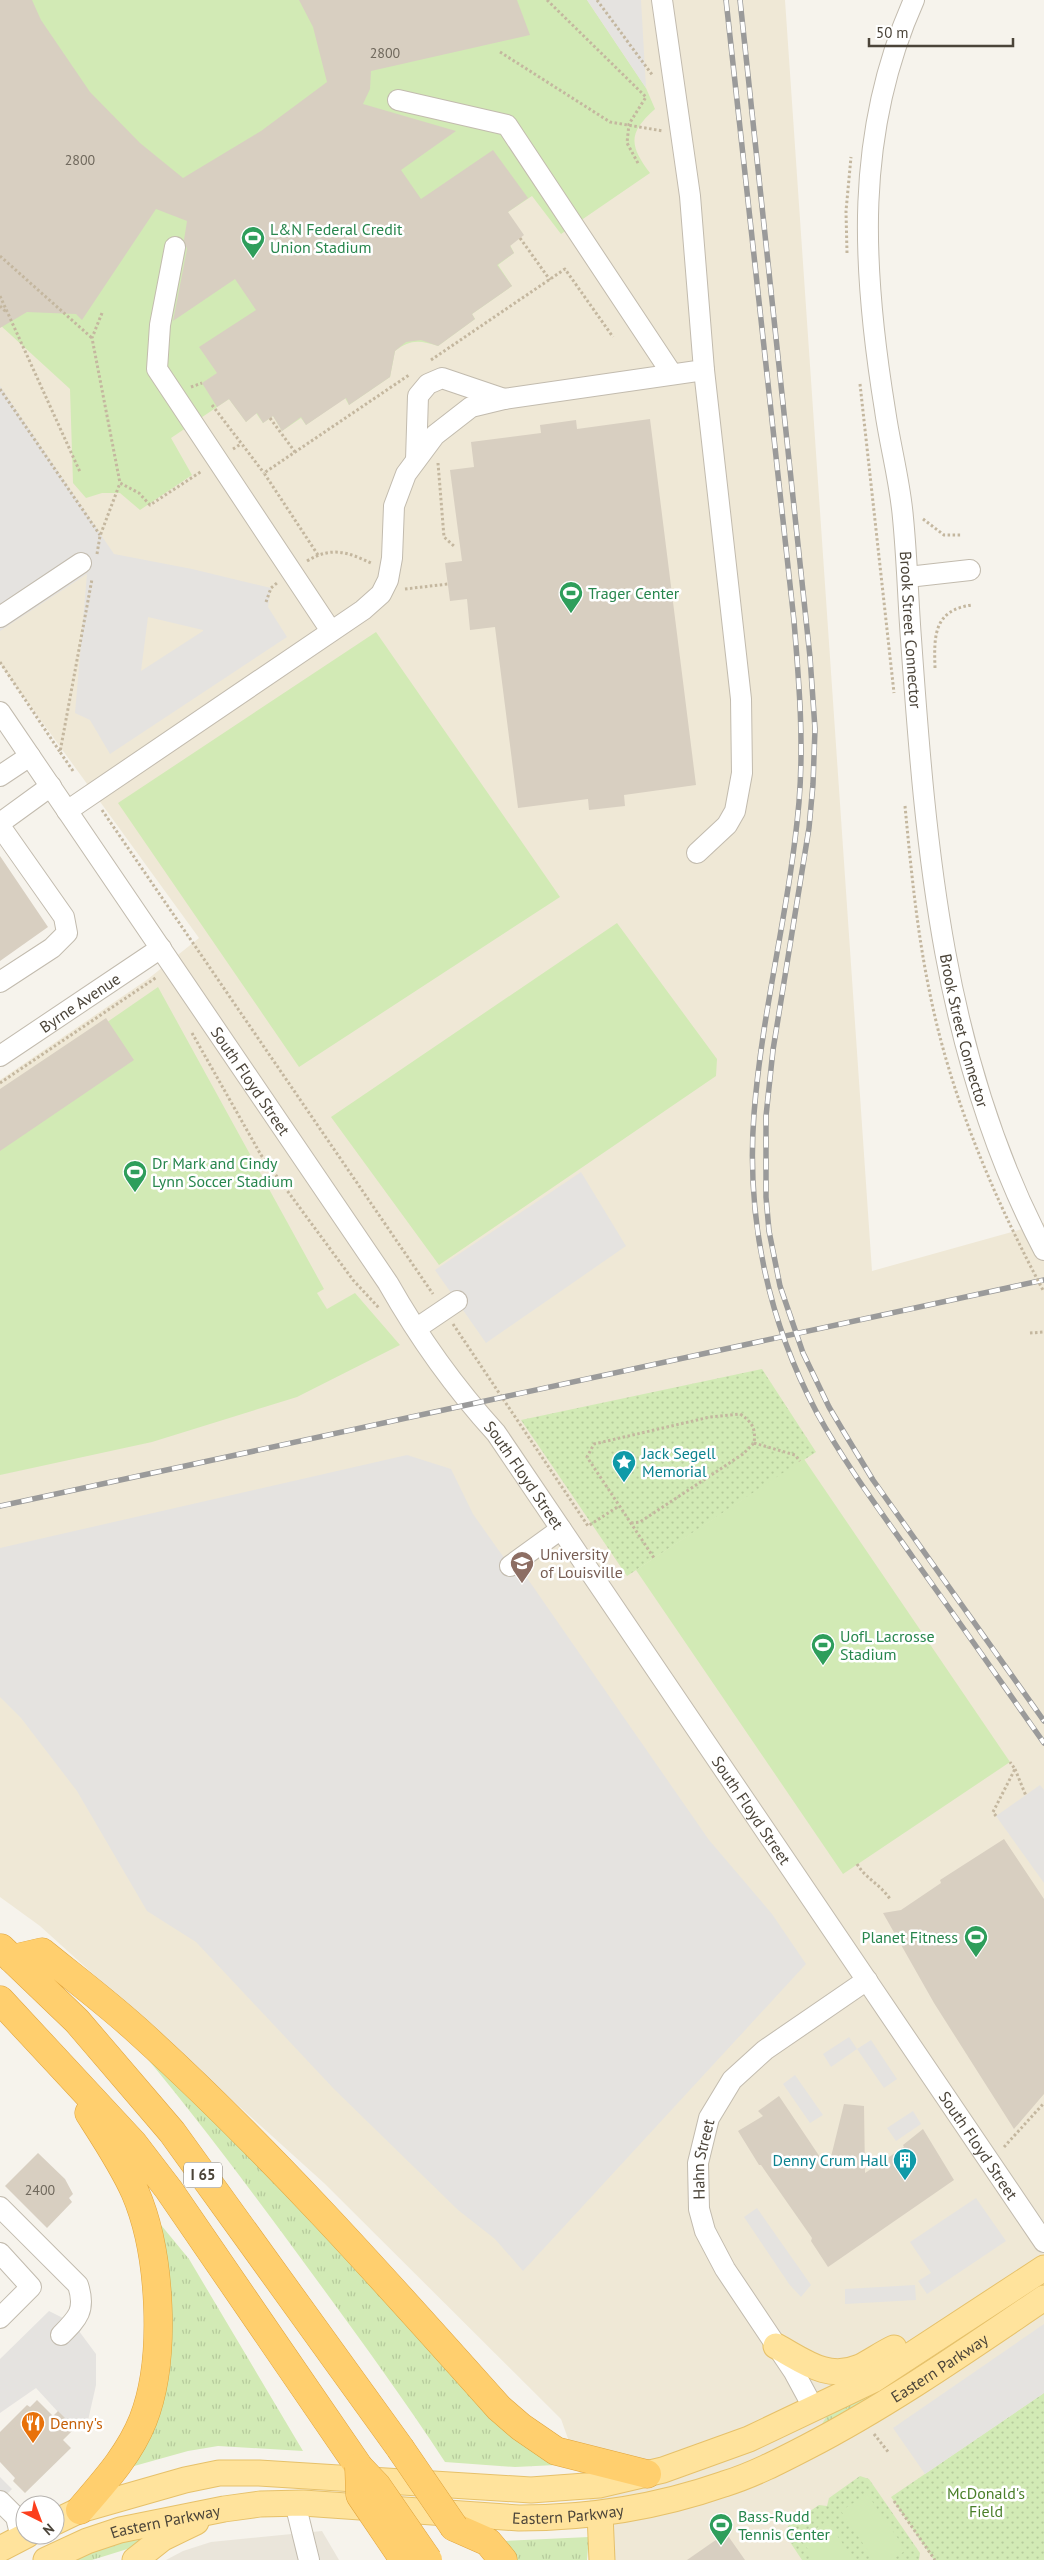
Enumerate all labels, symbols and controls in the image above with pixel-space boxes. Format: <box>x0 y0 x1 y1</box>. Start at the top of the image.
scale bar <box>869 15 1013 47</box>
text: 50 m <box>876 23 909 42</box>
house number: 2800 <box>370 44 401 62</box>
house number: 2800 <box>65 151 96 169</box>
place label: L&N Federal Credit Union Stadium <box>270 219 403 257</box>
sports icon: L&N Federal Credit Union Stadium <box>240 225 266 259</box>
street label: Brook Street Connector <box>896 550 926 710</box>
sports icon: Trager Center <box>558 580 584 614</box>
place label: Trager Center <box>588 583 680 603</box>
street label: Brook Street Connector <box>936 952 993 1110</box>
street label: Byrne Avenue <box>36 968 124 1037</box>
street label: South Floyd Street <box>207 1023 295 1139</box>
place label: Dr Mark and Cindy Lynn Soccer Stadium <box>152 1153 293 1191</box>
sports icon: Dr Mark and Cindy Lynn Soccer Stadium <box>122 1159 148 1193</box>
street label: South Floyd Street <box>480 1417 568 1533</box>
place label: Jack Segell Memorial <box>641 1443 716 1481</box>
place icon: Jack Segell Memorial <box>611 1449 637 1483</box>
place label: University of Louisville <box>540 1544 623 1582</box>
school or university icon: University of Louisville <box>509 1550 535 1584</box>
place label: UofL Lacrosse Stadium <box>840 1626 935 1664</box>
sports icon: UofL Lacrosse Stadium <box>810 1632 836 1666</box>
street label: South Floyd Street <box>708 1752 796 1869</box>
sports icon: Planet Fitness <box>963 1924 989 1958</box>
place label: Planet Fitness <box>862 1927 958 1947</box>
street label: South Floyd Street <box>935 2087 1023 2204</box>
street label: Hahn Street <box>688 2116 719 2200</box>
building icon: Denny Crum Hall <box>892 2147 918 2181</box>
place label: Denny Crum Hall <box>773 2150 888 2170</box>
road number: I 65 <box>184 2162 222 2188</box>
house number: 2400 <box>25 2181 56 2199</box>
street label: Eastern Parkway <box>887 2329 992 2407</box>
restaurant icon: Denny's <box>20 2410 46 2444</box>
place label: Denny's <box>50 2413 103 2433</box>
park label: McDonald's Field <box>947 2483 1025 2521</box>
north arrow <box>15 2495 65 2545</box>
street label: Eastern Parkway <box>107 2500 222 2543</box>
street label: Eastern Parkway <box>511 2500 626 2528</box>
place label: Bass-Rudd Tennis Center <box>738 2506 831 2544</box>
sports icon: Bass-Rudd Tennis Center <box>708 2512 734 2546</box>
text: N <box>39 2520 58 2539</box>

